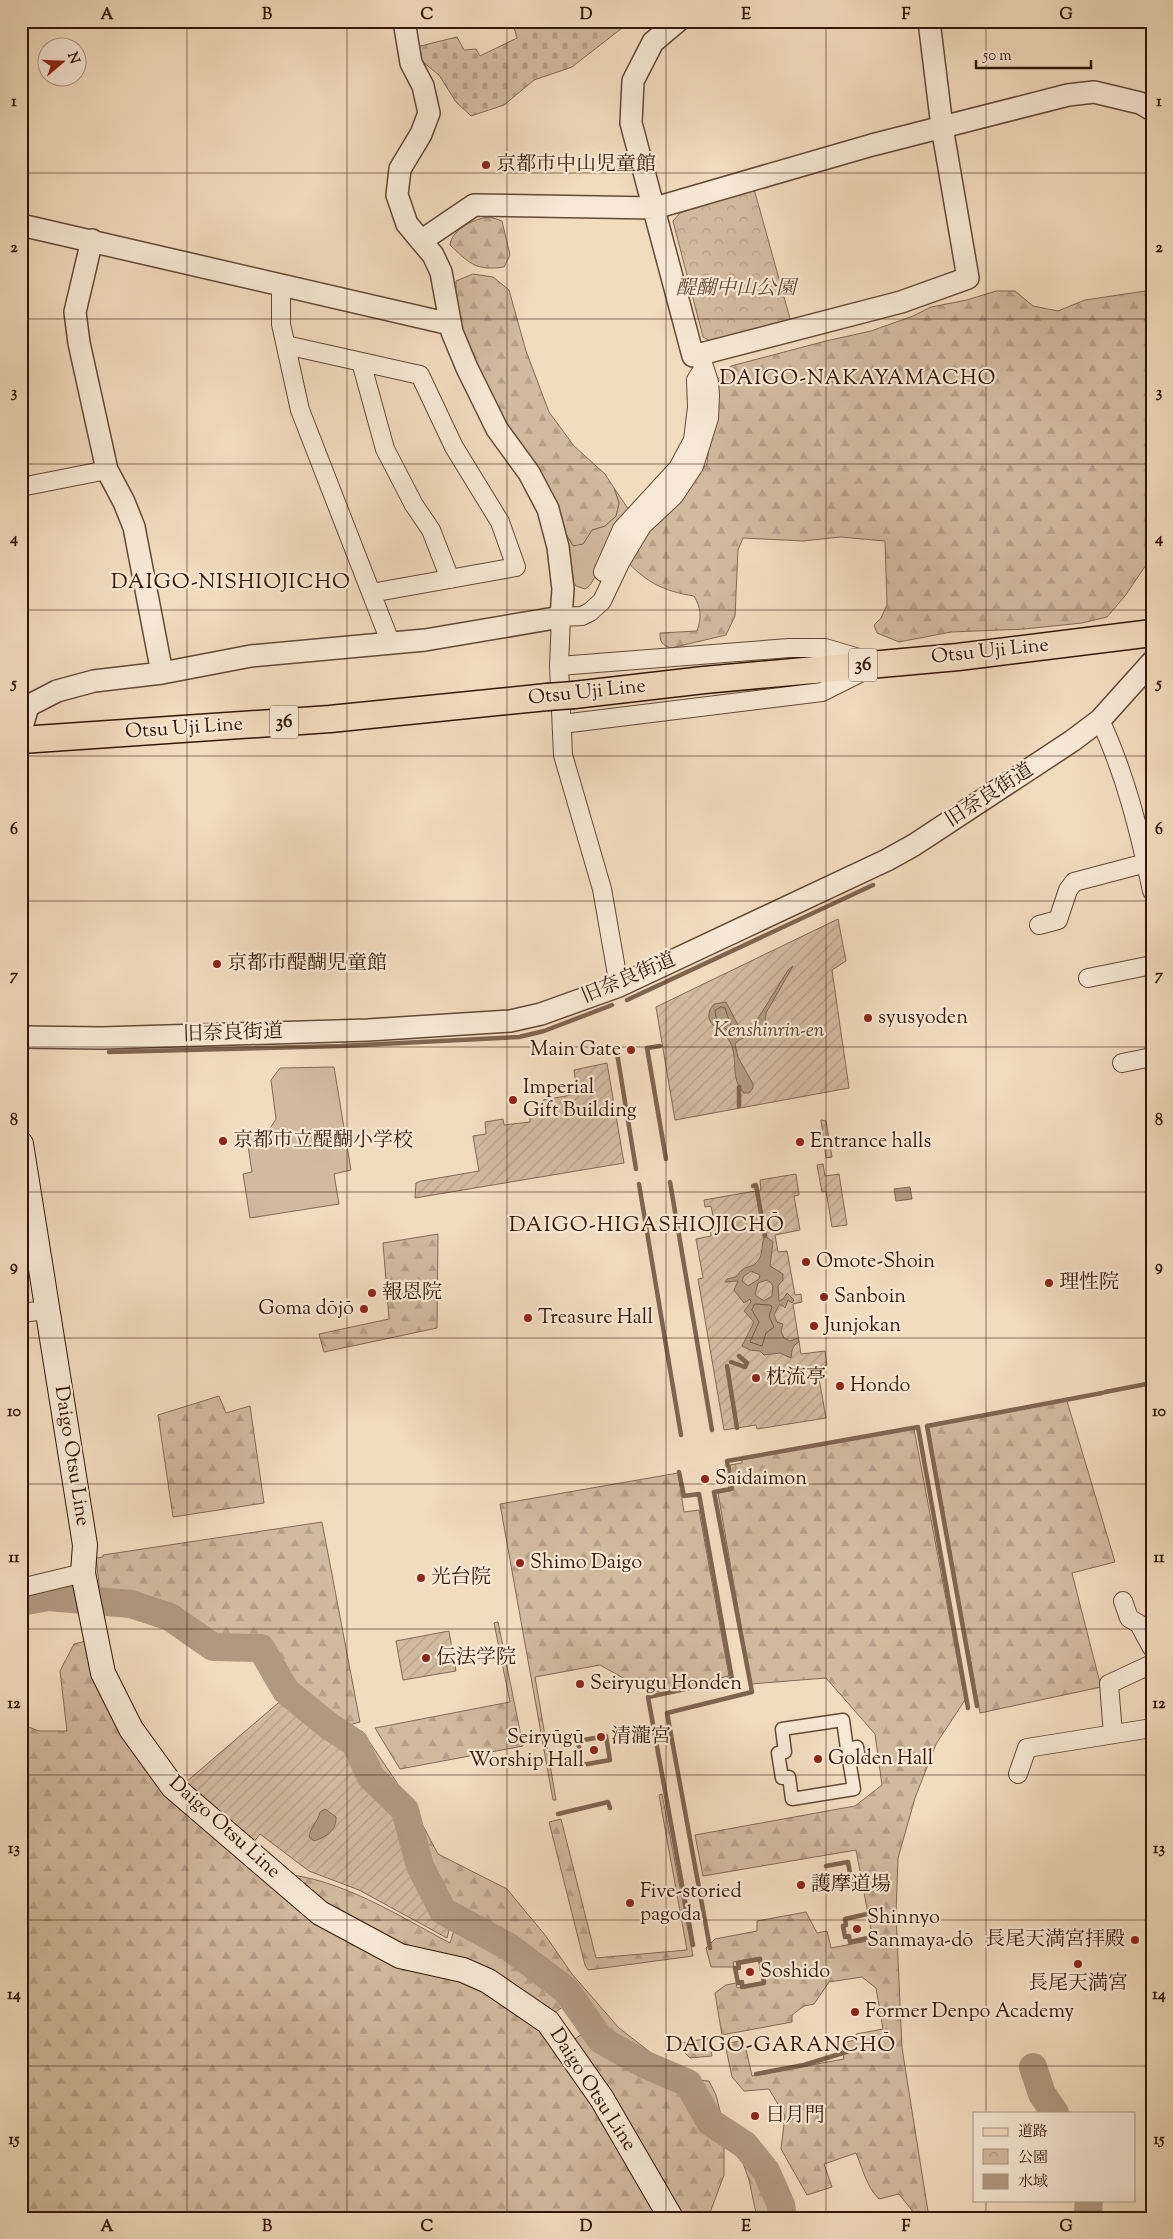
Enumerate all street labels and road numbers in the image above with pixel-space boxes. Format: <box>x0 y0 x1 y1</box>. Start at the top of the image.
street label: Otsu Uji Line <box>930 631 1050 673</box>
road number: 36 <box>849 648 877 682</box>
street label: Otsu Uji Line <box>527 672 647 714</box>
road number: 36 <box>270 706 298 739</box>
street label: Otsu Uji Line <box>124 710 244 748</box>
street label: 旧奈良街道 <box>940 757 1040 835</box>
street label: 旧奈良街道 <box>577 946 681 1012</box>
street label: 旧奈良街道 <box>183 1018 283 1050</box>
street label: Daigo Otsu Line <box>46 1384 96 1528</box>
street label: Daigo Otsu Line <box>162 1770 286 1886</box>
street label: Daigo Otsu Line <box>541 2023 643 2157</box>

